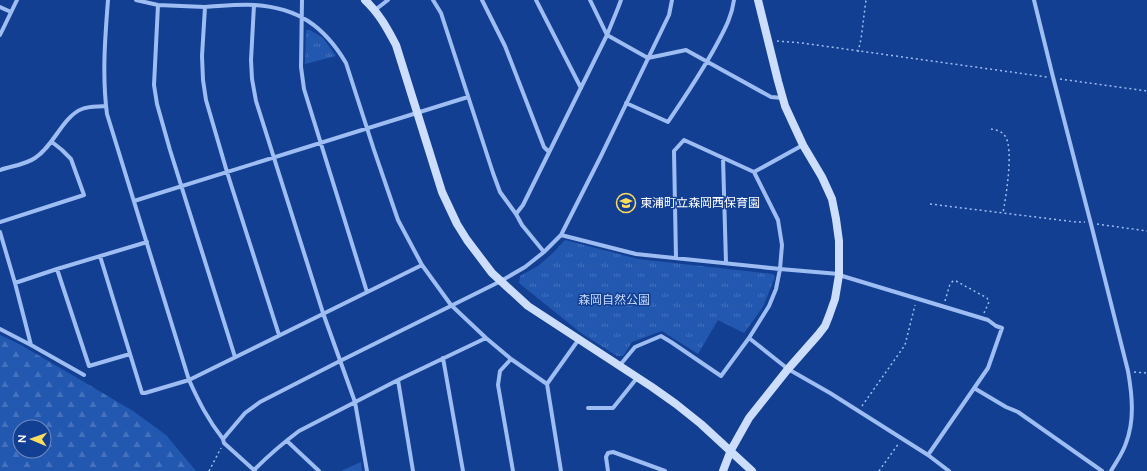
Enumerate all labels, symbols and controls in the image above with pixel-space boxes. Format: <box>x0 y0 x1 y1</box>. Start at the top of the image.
school or university icon: 東浦町立森岡西保育園 <box>615 192 637 214</box>
place label: 東浦町立森岡西保育園 <box>640 195 760 211</box>
park label: 森岡自然公園 <box>578 292 650 308</box>
north arrow <box>12 419 52 459</box>
text: N <box>15 434 30 443</box>

